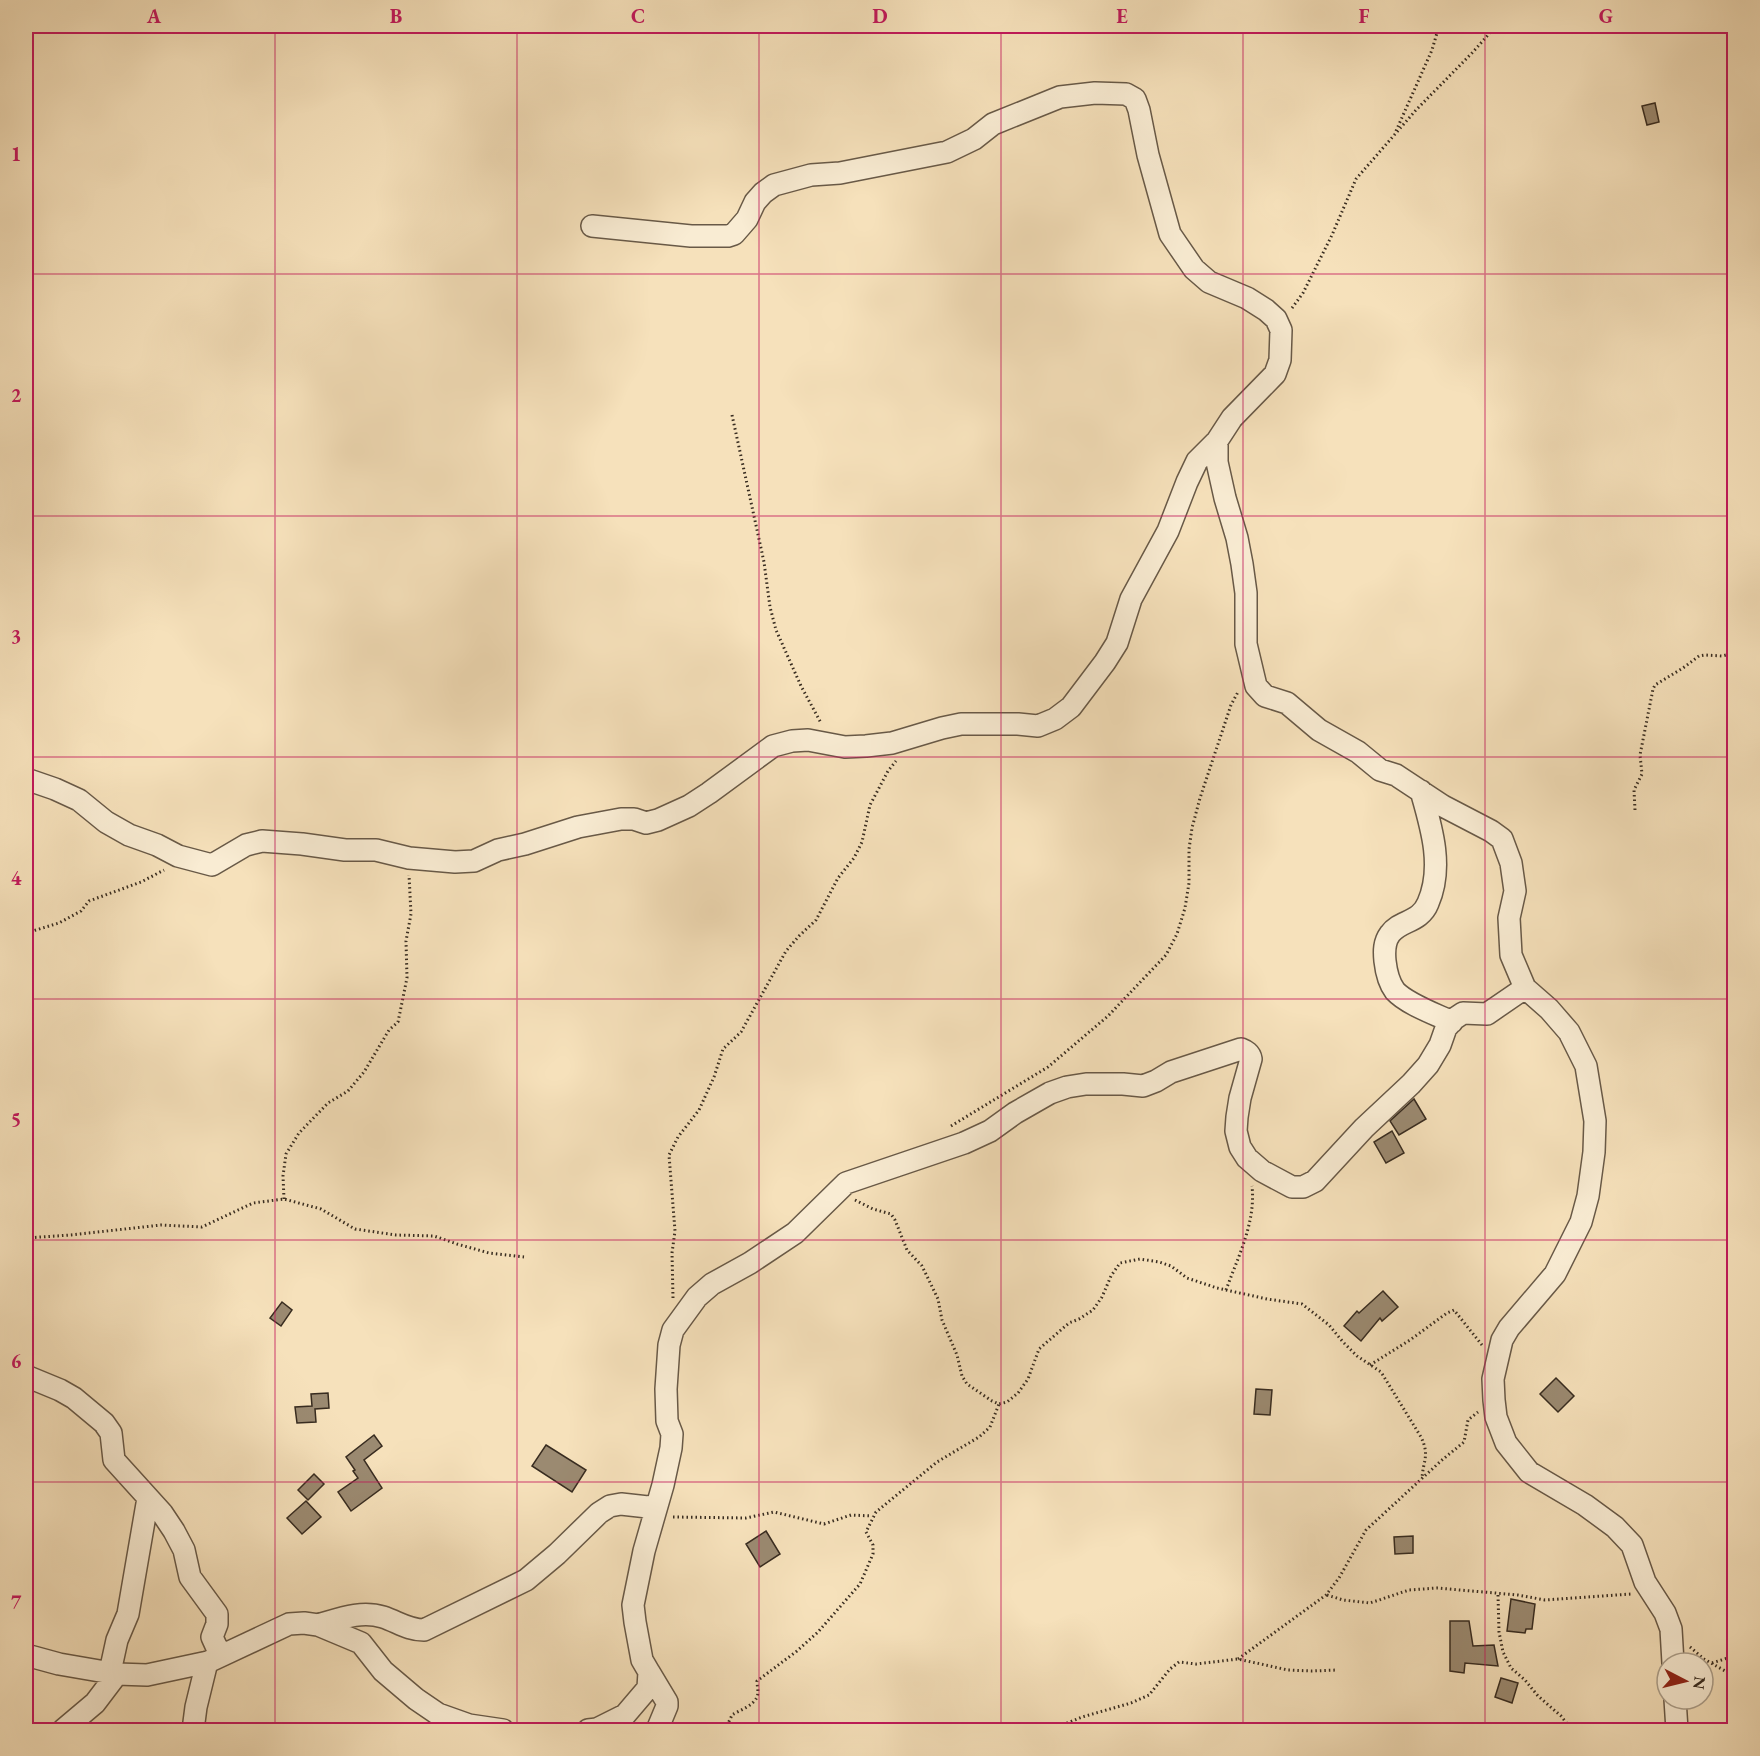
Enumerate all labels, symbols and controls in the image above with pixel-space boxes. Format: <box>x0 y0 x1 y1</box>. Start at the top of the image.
text: A <box>146 3 162 29</box>
text: B <box>390 3 402 29</box>
text: C <box>631 3 645 29</box>
text: D <box>872 3 888 29</box>
text: E <box>1116 3 1128 29</box>
text: F <box>1359 3 1370 29</box>
text: G <box>1599 3 1613 29</box>
text: 1 <box>11 141 21 167</box>
text: 2 <box>11 382 22 408</box>
text: 3 <box>11 623 21 649</box>
text: 4 <box>11 865 22 891</box>
text: 5 <box>11 1106 21 1132</box>
text: 6 <box>11 1348 22 1374</box>
text: 7 <box>11 1589 22 1615</box>
north arrow <box>1655 1651 1715 1711</box>
text: N <box>1688 1675 1711 1691</box>

